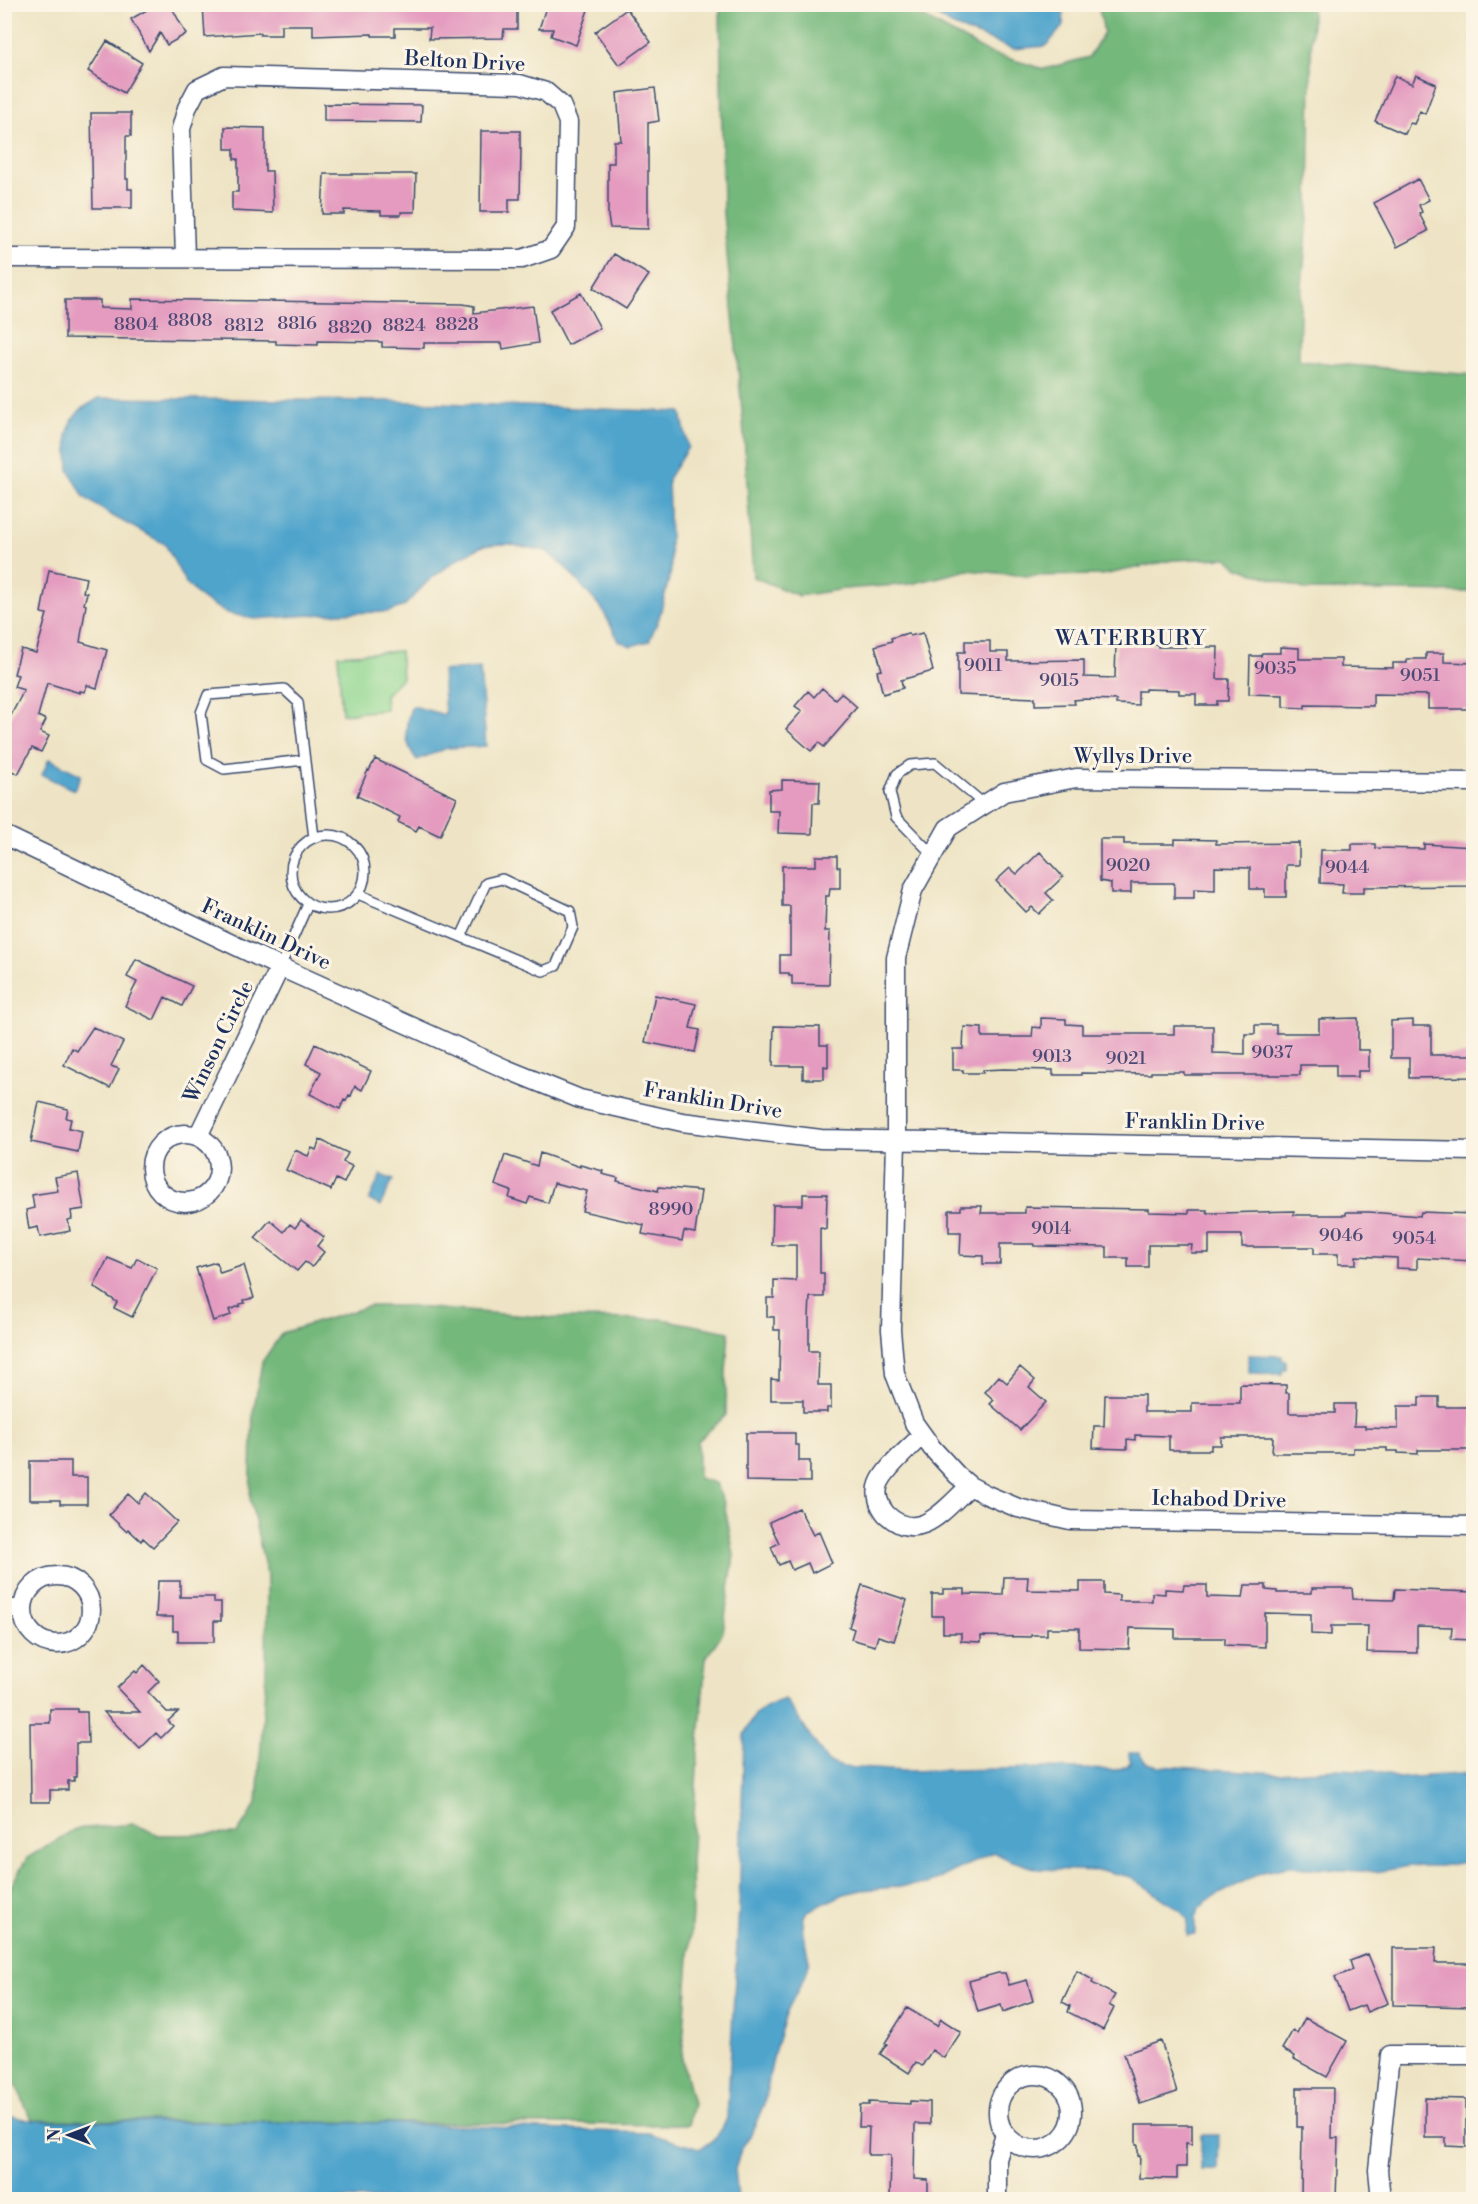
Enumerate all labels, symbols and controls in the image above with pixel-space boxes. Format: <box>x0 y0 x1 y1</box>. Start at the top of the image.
street label: Belton Drive <box>403 46 526 78</box>
house number: 8808 <box>167 309 213 332</box>
house number: 8816 <box>277 312 317 335</box>
house number: 8804 <box>114 313 159 336</box>
house number: 8828 <box>435 313 479 336</box>
house number: 8812 <box>224 314 264 337</box>
house number: 8824 <box>382 314 426 337</box>
house number: 8820 <box>328 316 372 339</box>
district label: WATERBURY <box>1054 625 1207 652</box>
house number: 9011 <box>964 654 1002 677</box>
house number: 9035 <box>1254 657 1296 680</box>
house number: 9051 <box>1400 664 1440 687</box>
house number: 9015 <box>1039 669 1079 692</box>
street label: Wyllys Drive <box>1073 744 1192 770</box>
house number: 9020 <box>1106 854 1150 877</box>
house number: 9044 <box>1325 856 1370 879</box>
street label: Franklin Drive <box>197 894 335 976</box>
street label: Winson Circle <box>178 977 260 1108</box>
house number: 9037 <box>1251 1041 1293 1064</box>
house number: 9013 <box>1032 1045 1072 1068</box>
house number: 9021 <box>1106 1047 1147 1070</box>
street label: Franklin Drive <box>642 1077 784 1125</box>
street label: Franklin Drive <box>1125 1109 1265 1137</box>
house number: 8990 <box>649 1198 693 1221</box>
house number: 9014 <box>1031 1217 1071 1240</box>
house number: 9046 <box>1319 1224 1363 1247</box>
house number: 9054 <box>1392 1227 1436 1250</box>
street label: Ichabod Drive <box>1151 1486 1287 1514</box>
north arrow <box>39 2105 99 2165</box>
text: N <box>45 2128 65 2141</box>

